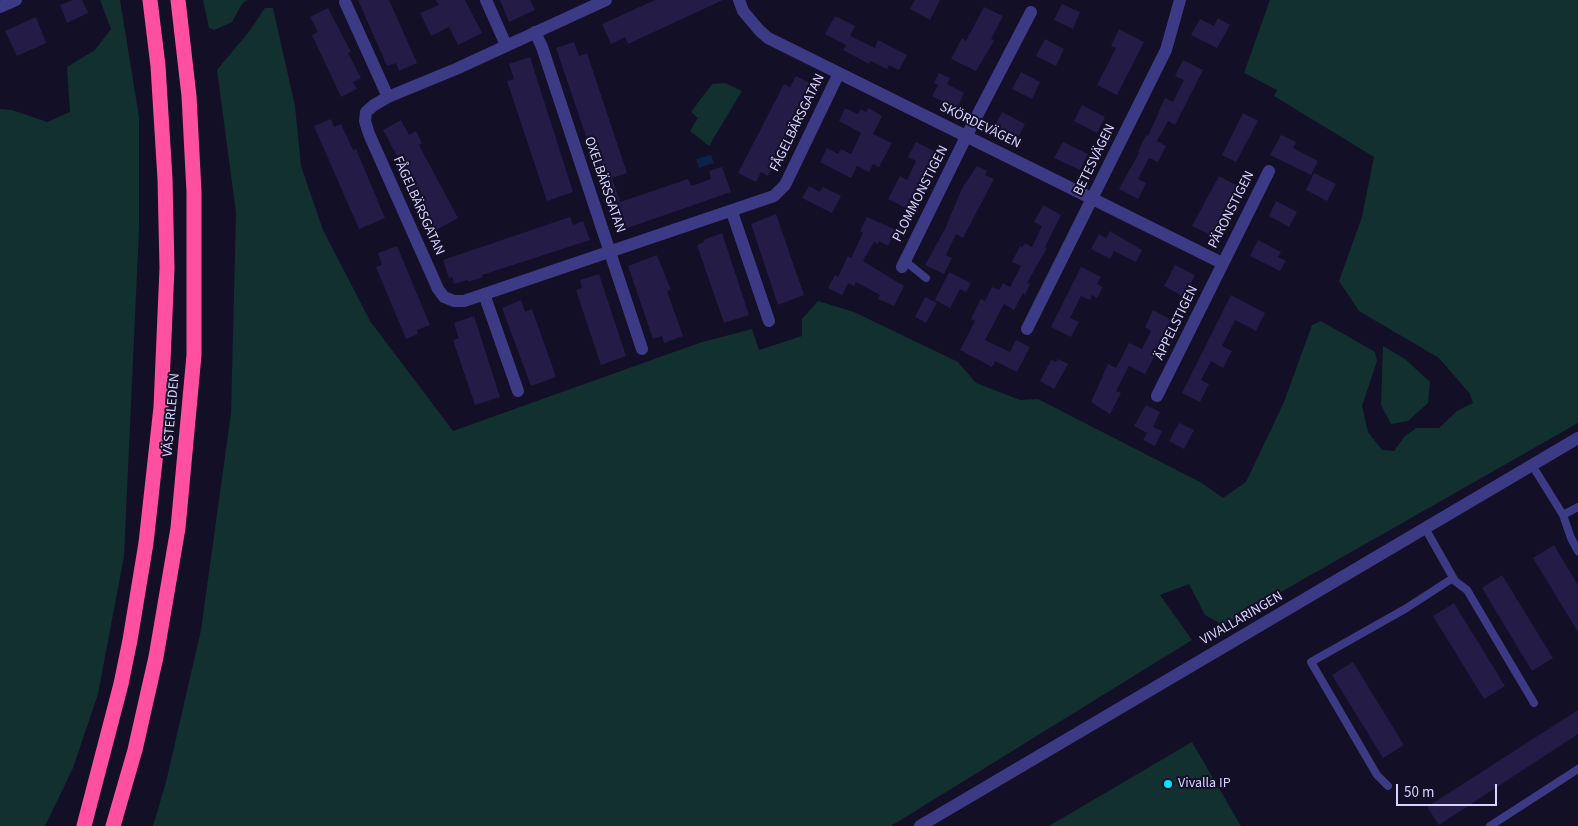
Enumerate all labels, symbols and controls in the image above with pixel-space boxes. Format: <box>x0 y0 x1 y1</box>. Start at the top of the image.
street label: FÅGELBÄRSGATAN <box>767 71 829 175</box>
street label: SKÖRDEVÄGEN <box>937 99 1023 153</box>
street label: BETESVÄGEN <box>1070 121 1120 199</box>
street label: OXELBÄRSGATAN <box>580 135 628 235</box>
street label: PLOMMONSTIGEN <box>889 143 953 245</box>
street label: FÅGELBÄRSGATAN <box>389 154 447 258</box>
street label: PÄRONSTIGEN <box>1205 168 1259 252</box>
street label: ÄPPELSTIGEN <box>1152 283 1202 363</box>
street label: VÄSTERLEDEN <box>160 372 184 458</box>
street label: VIVALLARINGEN <box>1198 589 1286 649</box>
scale bar <box>1398 774 1499 806</box>
place label: Vivalla IP <box>1178 776 1231 792</box>
marker: Vivalla IP <box>1162 778 1174 790</box>
text: 50 m <box>1404 782 1434 803</box>

